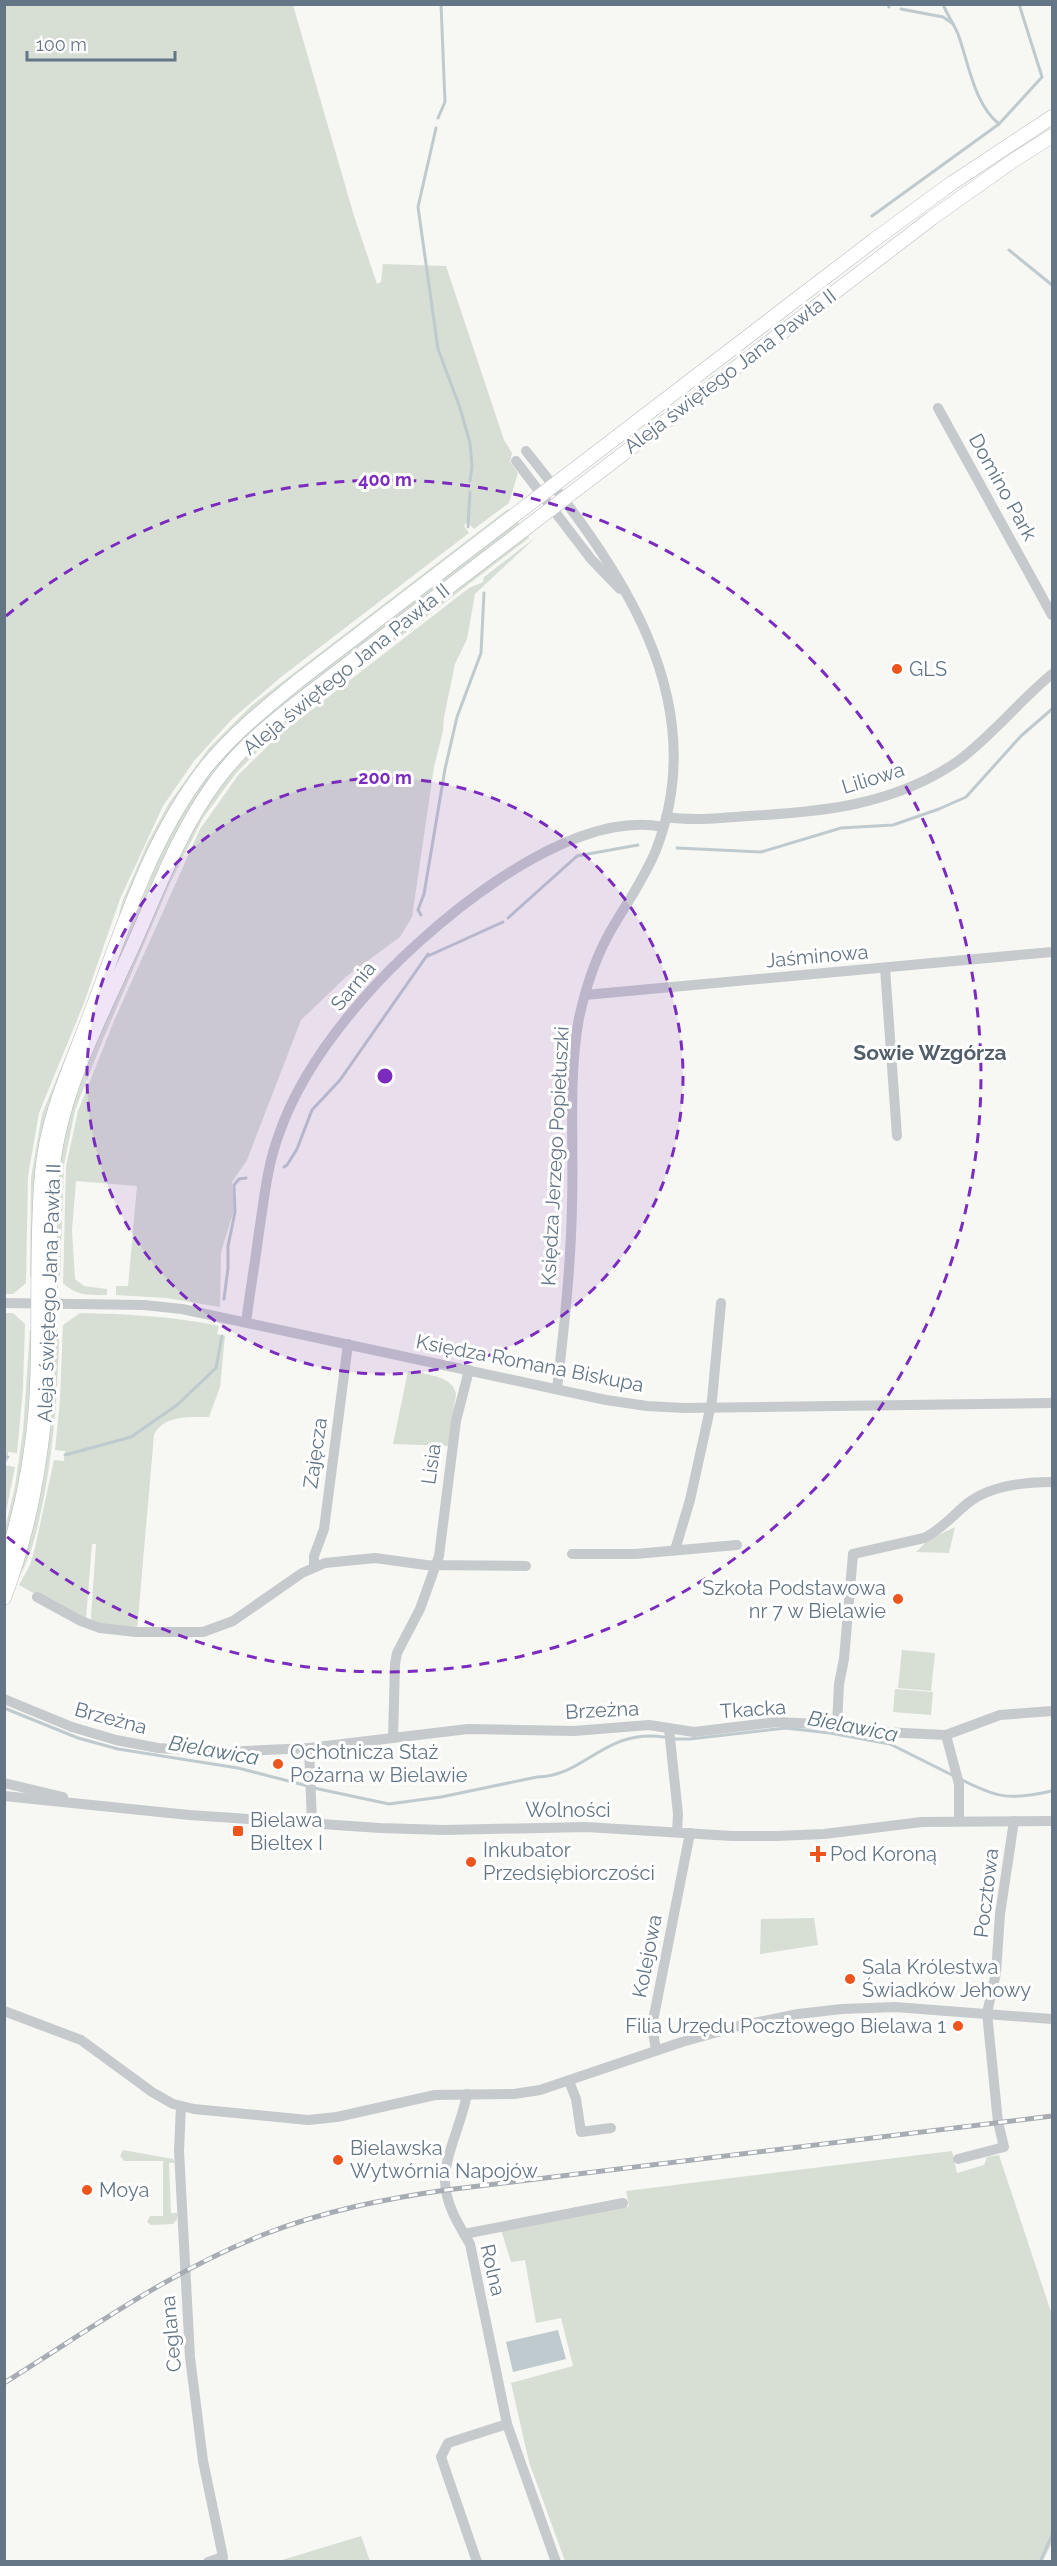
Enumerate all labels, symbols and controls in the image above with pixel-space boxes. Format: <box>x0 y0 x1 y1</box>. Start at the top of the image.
scale bar <box>27 24 176 62</box>
text: 100 m <box>36 34 87 55</box>
street label: Aleja świętego Jana Pawła II <box>619 283 841 459</box>
street label: Domino Park <box>964 429 1042 545</box>
text: 400 m <box>358 469 412 490</box>
street label: Aleja świętego Jana Pawła II <box>238 578 454 760</box>
place label: GLS <box>909 657 947 681</box>
marker: GLS <box>890 662 904 676</box>
street label: Liliowa <box>839 757 907 799</box>
text: 200 m <box>358 767 412 788</box>
street label: Jaśminowa <box>765 940 869 972</box>
street label: Sarnia <box>325 956 381 1016</box>
street label: Księdza Jerzego Popiełuszki <box>536 1026 574 1286</box>
district label: Sowie Wzgórza <box>853 1040 1007 1065</box>
centre of rings <box>375 1066 395 1086</box>
street label: Aleja świętego Jana Pawła II <box>32 1163 66 1423</box>
street label: Księdza Romana Biskupa <box>414 1329 646 1397</box>
street label: Zajęcza <box>298 1416 332 1490</box>
street label: Lisia <box>416 1442 446 1486</box>
place label: Szkoła Podstawowa nr 7 w Bielawie <box>702 1576 886 1623</box>
marker: Szkoła Podstawowa nr 7 w Bielawie <box>891 1592 905 1606</box>
street label: Tkacka <box>719 1695 787 1723</box>
street label: Brzeżna <box>564 1696 640 1724</box>
street label: Brzeżna <box>72 1697 150 1739</box>
water label: Bielawica <box>806 1705 900 1747</box>
water label: Bielawica <box>167 1730 261 1770</box>
place label: Ochotnicza Staż Pożarna w Bielawie <box>290 1740 468 1787</box>
marker: Ochotnicza Staż Pożarna w Bielawie <box>271 1757 285 1771</box>
street label: Wolności <box>525 1798 611 1822</box>
place label: Bielawa Bieltex I <box>250 1808 323 1855</box>
marker: Bielawa Bieltex I <box>231 1824 245 1838</box>
place label: Inkubator Przedsiębiorczości <box>483 1838 655 1885</box>
place label: Pod Koroną <box>830 1842 937 1866</box>
marker: Pod Koroną <box>811 1847 825 1861</box>
street label: Pocztowa <box>969 1847 1003 1939</box>
marker: Inkubator Przedsiębiorczości <box>464 1855 478 1869</box>
street label: Kolejowa <box>627 1912 667 2000</box>
place label: Sala Królestwa Świadków Jehowy <box>862 1955 1031 2002</box>
marker: Sala Królestwa Świadków Jehowy <box>843 1972 857 1986</box>
place label: Filia Urzędu Pocztowego Bielawa 1 <box>625 2014 946 2038</box>
marker: Filia Urzędu Pocztowego Bielawa 1 <box>951 2019 965 2033</box>
place label: Bielawska Wytwórnia Napojów <box>350 2136 538 2183</box>
marker: Bielawska Wytwórnia Napojów <box>331 2153 345 2167</box>
place label: Moya <box>99 2178 149 2202</box>
marker: Moya <box>80 2183 94 2197</box>
street label: Rolna <box>475 2242 511 2298</box>
street label: Ceglana <box>156 2295 186 2373</box>

